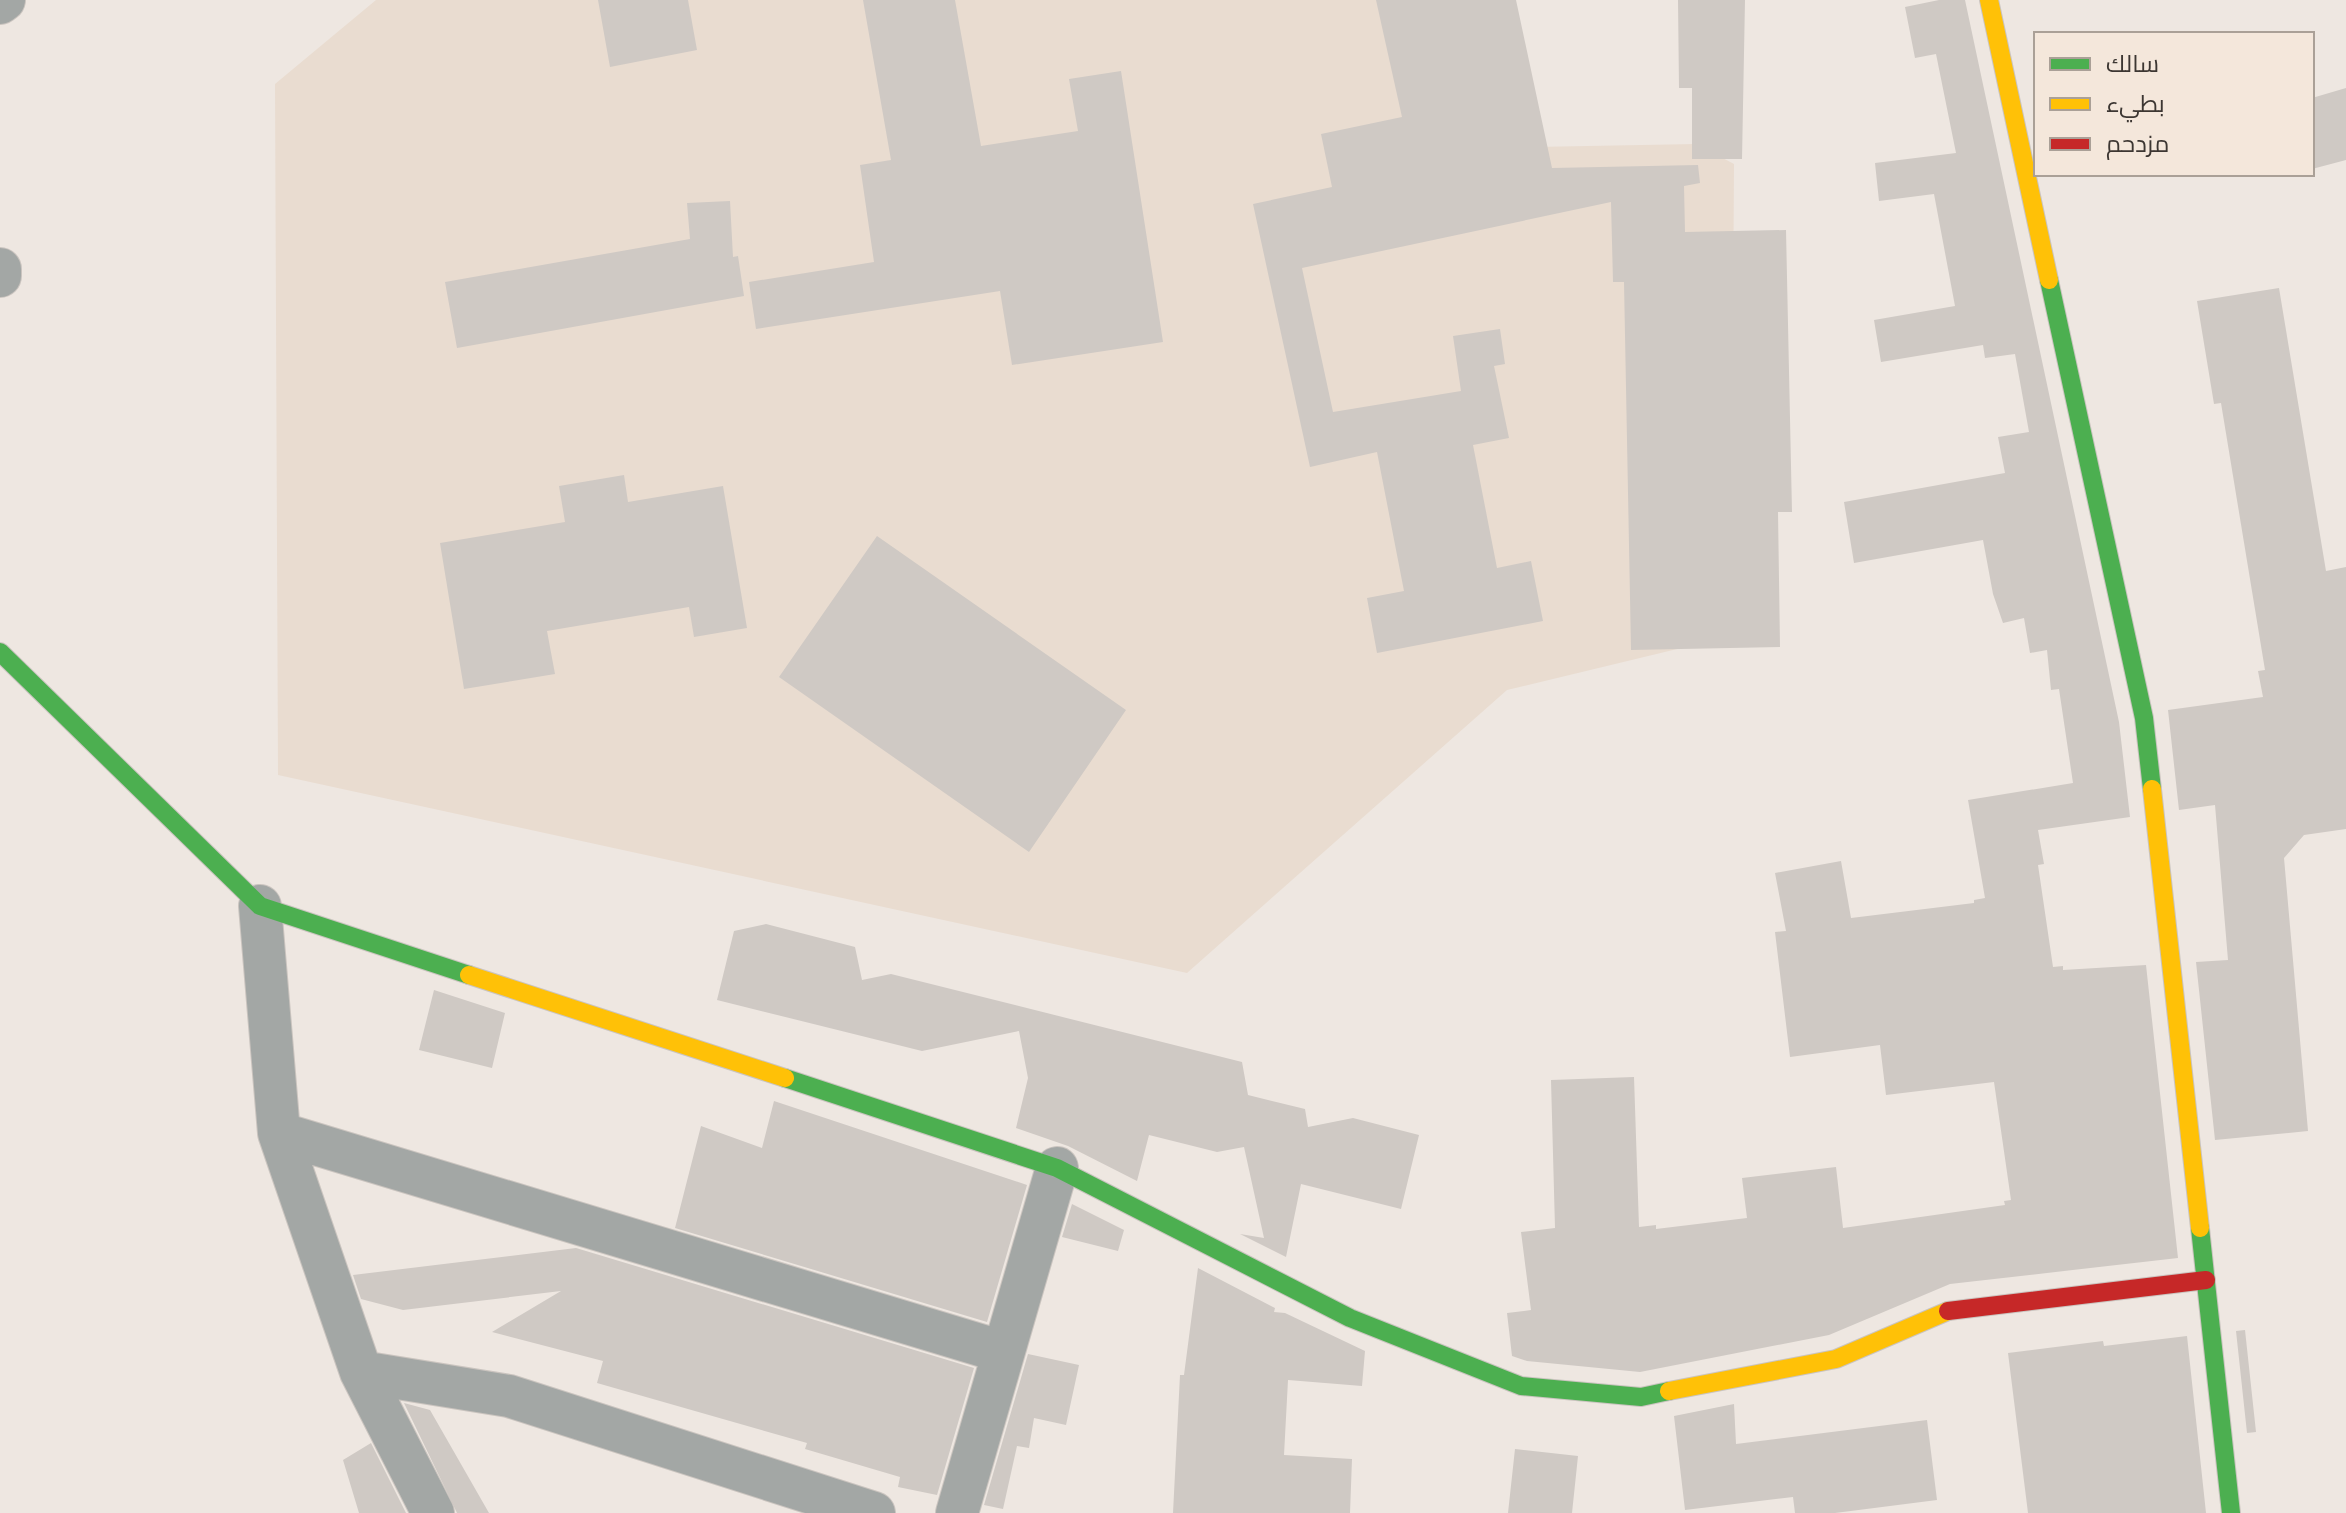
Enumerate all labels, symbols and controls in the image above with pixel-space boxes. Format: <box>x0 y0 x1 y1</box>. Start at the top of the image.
legend <box>2034 32 2314 176</box>
text: سالك <box>2106 48 2159 79</box>
text: بطيء <box>2106 88 2165 123</box>
text: مزدحم <box>2106 128 2169 160</box>

